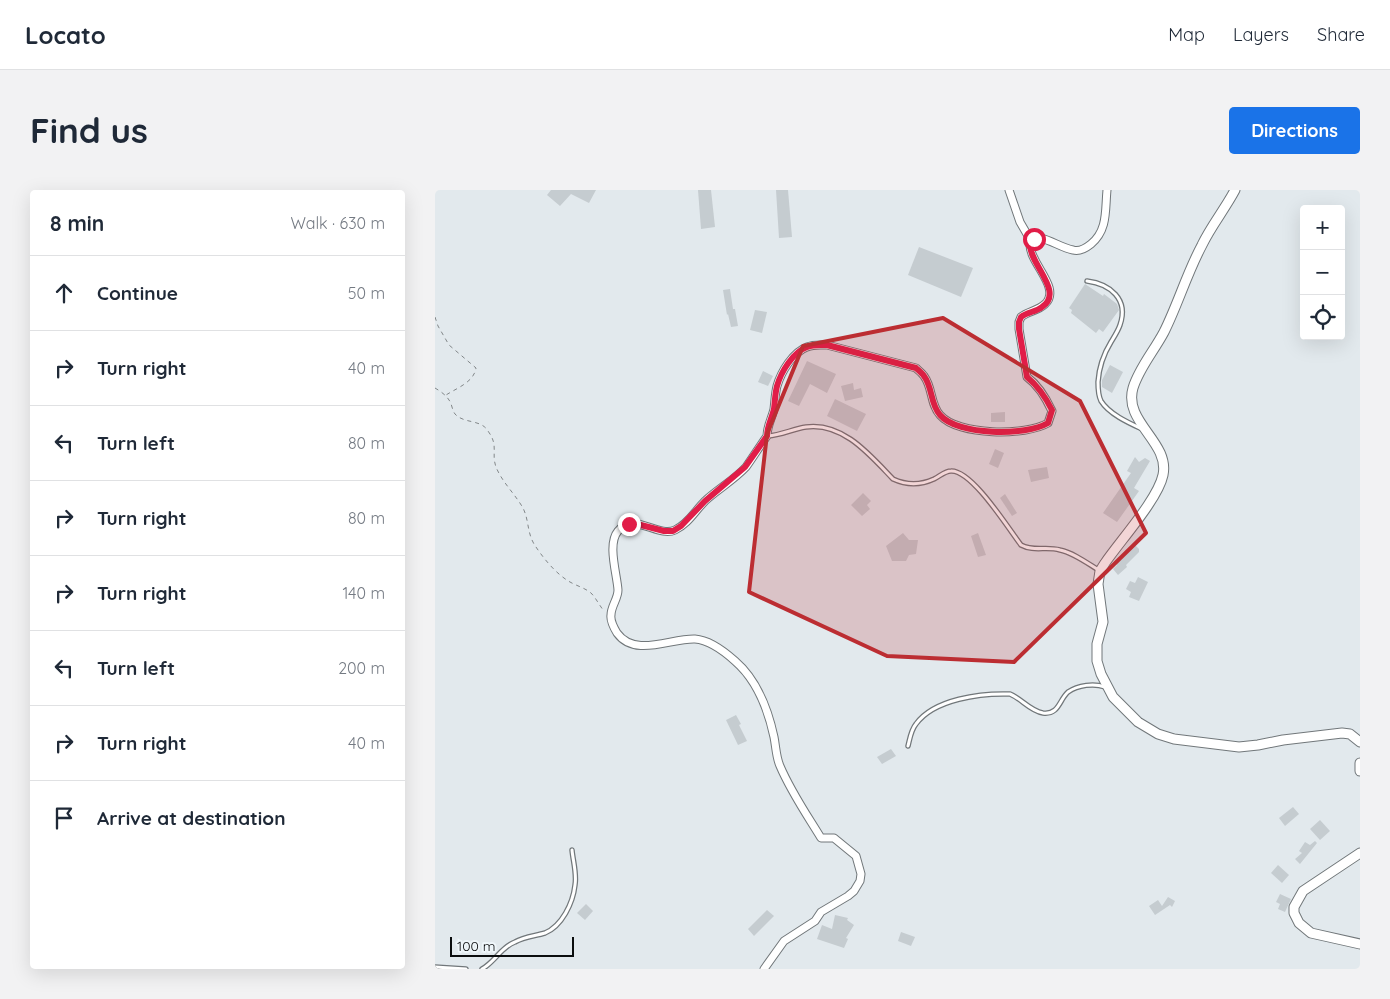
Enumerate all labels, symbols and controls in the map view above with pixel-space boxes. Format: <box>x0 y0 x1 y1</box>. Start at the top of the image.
text: Locato <box>25 20 106 50</box>
text: Map <box>1168 23 1205 46</box>
text: Layers <box>1233 23 1289 46</box>
text: Share <box>1317 23 1365 46</box>
button: Directions <box>1229 107 1360 154</box>
text: Find us <box>30 108 148 152</box>
map controls <box>1300 205 1345 340</box>
button: + <box>1300 205 1345 250</box>
text: 8 min <box>50 210 104 236</box>
text: Walk · 630 m <box>290 213 385 233</box>
route start <box>1023 228 1046 251</box>
button: − <box>1300 250 1345 295</box>
icon: ahead <box>50 279 78 307</box>
text: Continue <box>97 281 178 305</box>
text: 50 m <box>348 283 385 303</box>
button: locate <box>1300 295 1345 340</box>
icon: right <box>50 354 78 382</box>
text: Turn right <box>97 356 186 380</box>
text: 40 m <box>348 358 385 378</box>
icon: left <box>50 429 78 457</box>
text: Turn left <box>97 431 175 455</box>
text: 80 m <box>348 433 385 453</box>
icon: right <box>50 504 78 532</box>
text: Turn right <box>97 506 186 530</box>
text: 80 m <box>348 508 385 528</box>
route end <box>618 513 641 536</box>
icon: right <box>50 579 78 607</box>
text: Turn right <box>97 581 186 605</box>
text: 140 m <box>342 583 385 603</box>
icon: left <box>50 654 78 682</box>
text: Turn left <box>97 656 175 680</box>
text: 200 m <box>338 658 385 678</box>
icon: right <box>50 729 78 757</box>
text: Turn right <box>97 731 186 755</box>
text: 40 m <box>348 733 385 753</box>
icon: arrive <box>50 804 78 832</box>
text: Arrive at destination <box>97 806 286 830</box>
scale bar <box>450 934 574 957</box>
text: 100 m <box>457 937 495 955</box>

